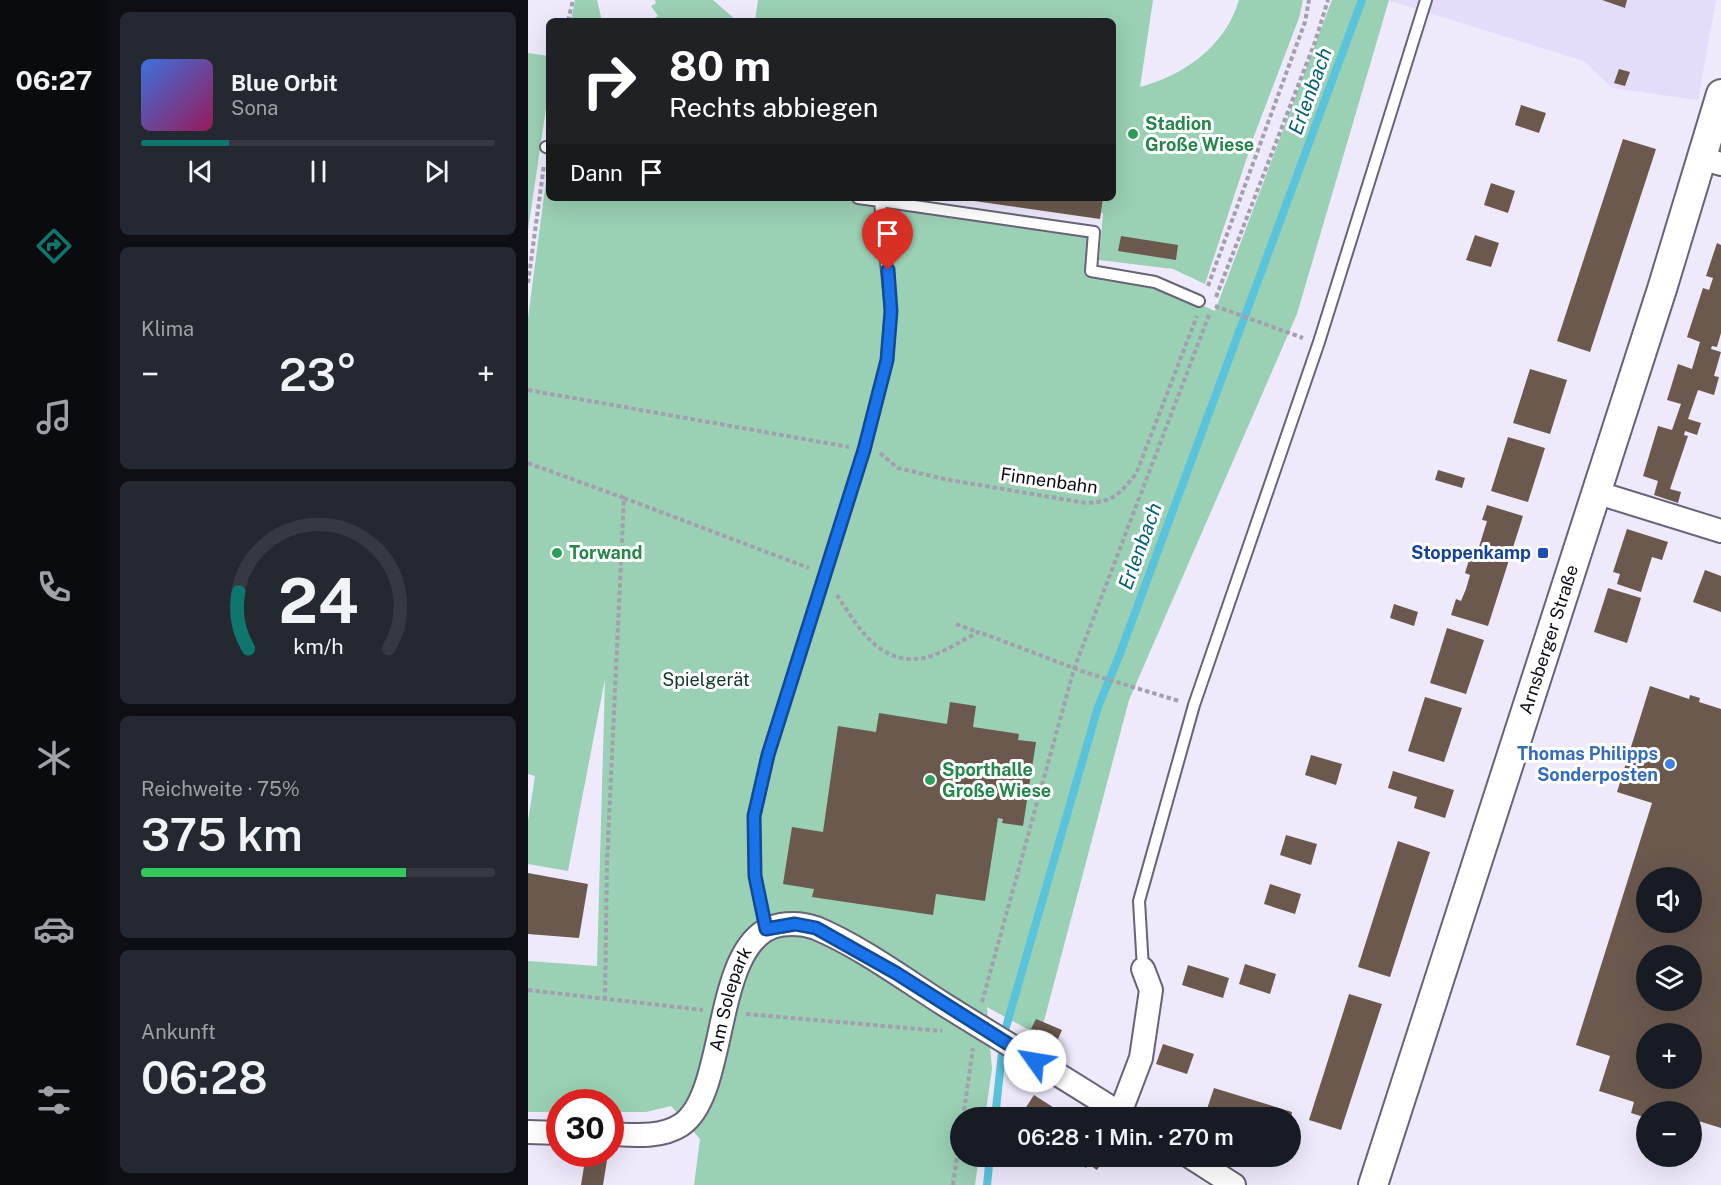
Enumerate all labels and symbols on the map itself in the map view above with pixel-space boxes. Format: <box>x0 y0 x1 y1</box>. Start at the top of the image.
water label: Erlenbach <box>1283 44 1337 138</box>
place label: Stadion Große Wiese <box>1145 113 1254 155</box>
marker: Stadion Große Wiese <box>1126 127 1140 141</box>
pin <box>862 208 913 270</box>
street label: Finnenbahn <box>999 463 1099 498</box>
water label: Erlenbach <box>1113 499 1167 593</box>
place label: Torwand <box>569 542 642 563</box>
place label: Stoppenkamp <box>1411 542 1531 563</box>
marker: Torwand <box>550 546 564 560</box>
marker: Stoppenkamp <box>1536 546 1550 560</box>
street label: Arnsberger Straße <box>1515 562 1582 717</box>
park label: Spielgerät <box>662 669 750 690</box>
place label: Thomas Philipps Sonderposten <box>1517 743 1658 785</box>
marker: Thomas Philipps Sonderposten <box>1663 757 1677 771</box>
place label: Sporthalle Große Wiese <box>942 759 1051 801</box>
marker: Sporthalle Große Wiese <box>923 773 937 787</box>
street label: Am Solepark <box>705 943 756 1053</box>
position arrow <box>1003 1029 1067 1093</box>
speed limit sign: 30 <box>546 1089 624 1167</box>

